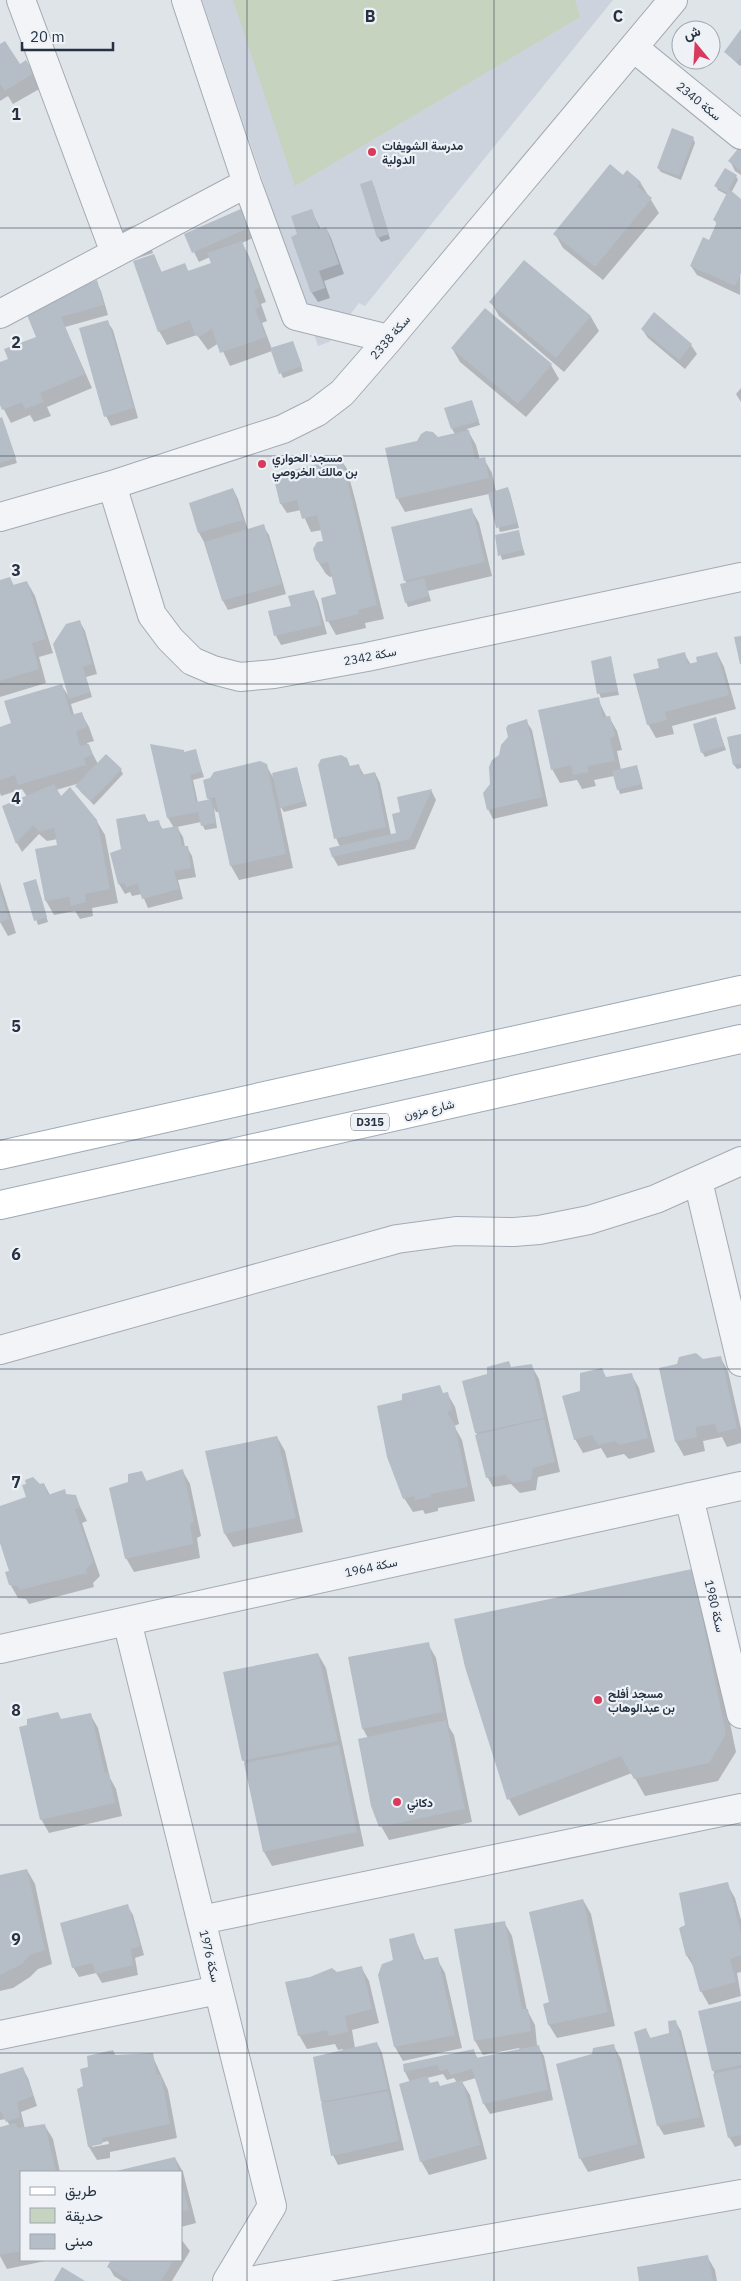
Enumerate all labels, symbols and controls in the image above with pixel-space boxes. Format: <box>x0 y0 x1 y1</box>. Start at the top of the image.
text: B <box>365 6 376 26</box>
text: C <box>613 6 623 26</box>
scale bar <box>22 20 114 52</box>
north arrow <box>671 20 721 70</box>
text: ش <box>681 21 703 44</box>
text: 20 m <box>30 27 65 46</box>
street label: سكة 2340 <box>674 78 724 124</box>
text: 1 <box>11 104 21 124</box>
place label: مدرسة الشويفات الدولية <box>382 138 464 168</box>
marker: مدرسة الشويفات الدولية <box>366 146 378 158</box>
street label: سكة 2338 <box>367 312 413 362</box>
text: 2 <box>11 332 21 352</box>
place label: مسجد الحواري بن مالك الخروصي <box>272 450 358 482</box>
marker: مسجد الحواري بن مالك الخروصي <box>256 458 268 470</box>
text: 3 <box>11 560 21 580</box>
street label: سكة 2342 <box>342 644 398 668</box>
text: 4 <box>11 788 21 808</box>
text: 5 <box>11 1016 21 1036</box>
street label: شارع مزون <box>402 1096 456 1124</box>
road number: D315 <box>351 1114 389 1130</box>
text: 6 <box>11 1244 21 1264</box>
text: 7 <box>11 1472 21 1492</box>
street label: سكة 1964 <box>343 1554 399 1580</box>
street label: سكة 1980 <box>702 1578 728 1634</box>
place label: مسجد أفلح بن عبدالوهاب <box>608 1686 675 1716</box>
marker: مسجد أفلح بن عبدالوهاب <box>592 1694 604 1706</box>
text: 8 <box>11 1700 21 1720</box>
place label: دكاني <box>407 1795 433 1813</box>
marker: دكاني <box>391 1796 403 1808</box>
street label: سكة 1976 <box>196 1928 224 1984</box>
text: 9 <box>11 1929 21 1949</box>
legend <box>20 2171 182 2261</box>
text: طريق <box>65 2181 97 2201</box>
text: حديقة <box>65 2206 103 2225</box>
text: مبنى <box>65 2231 93 2251</box>

